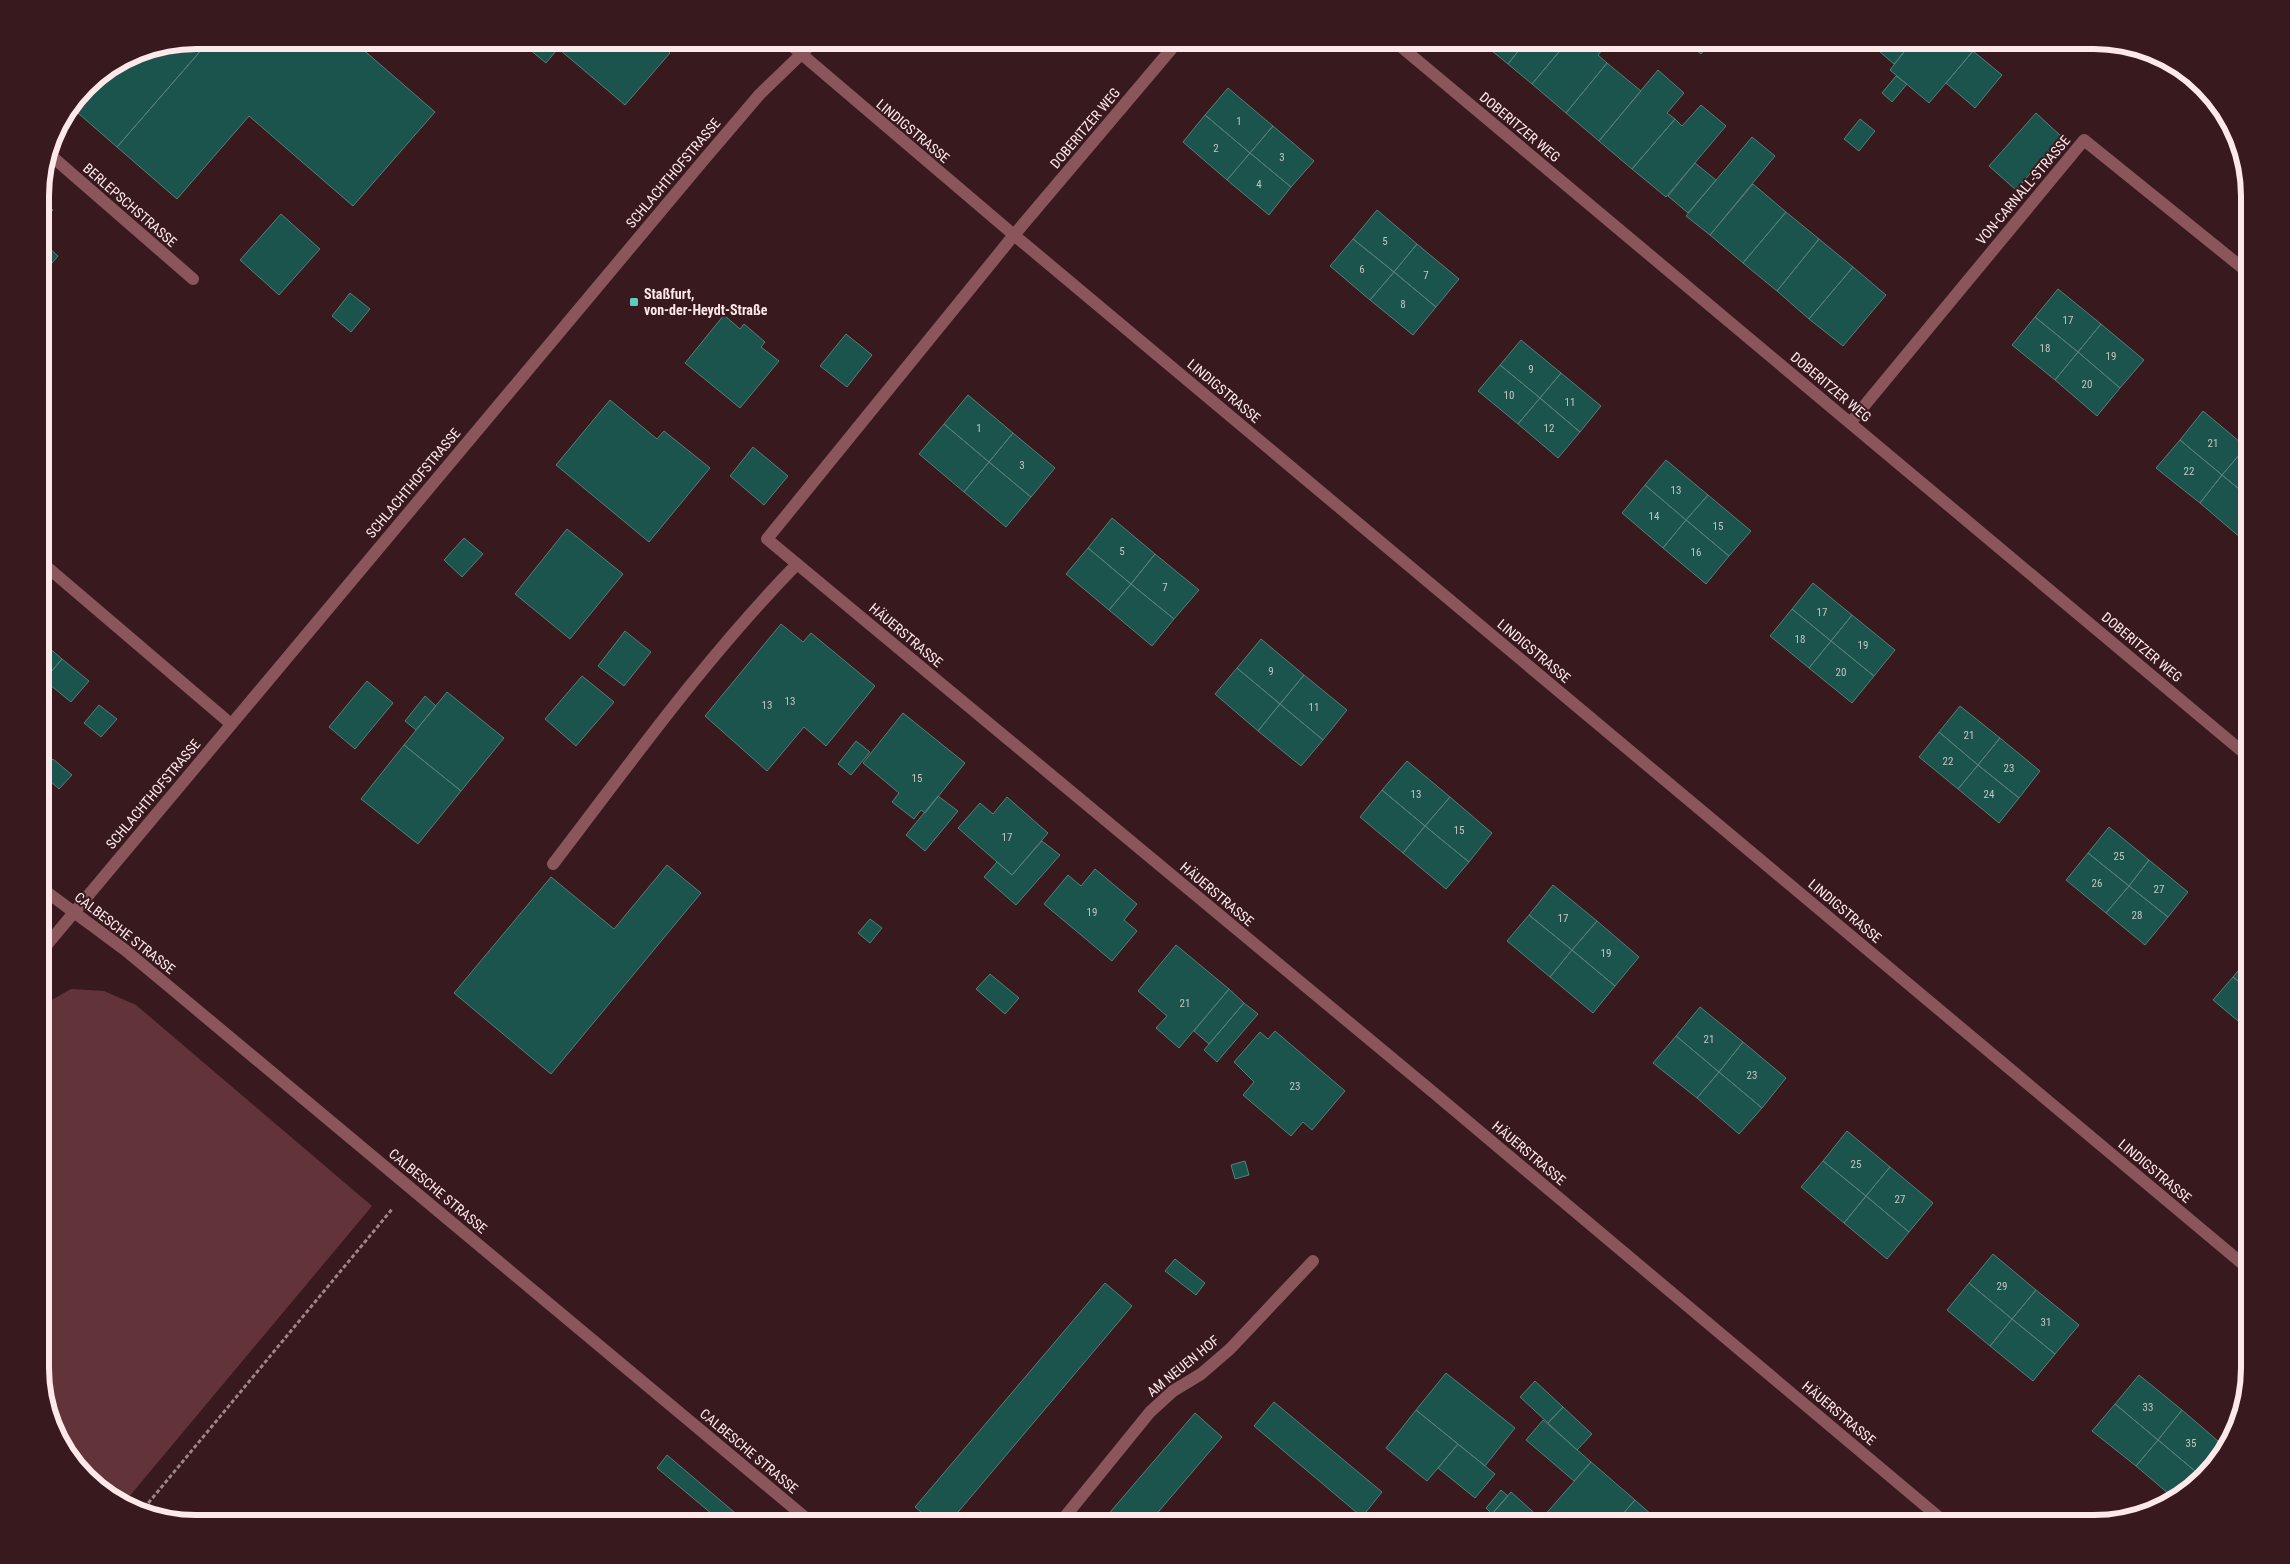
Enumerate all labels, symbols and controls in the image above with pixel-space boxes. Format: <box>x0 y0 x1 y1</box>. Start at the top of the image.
street label: DOBERITZER WEG <box>1047 85 1123 171</box>
street label: DOBERITZER WEG <box>1477 89 1563 165</box>
street label: LINDIGSTRASSE <box>873 96 953 166</box>
street label: SCHLACHTHOFSTRASSE <box>623 115 723 231</box>
house number: 1 <box>1236 115 1242 128</box>
street label: VON-CARNALL-STRASSE <box>1973 132 2073 248</box>
house number: 2 <box>1213 142 1219 155</box>
house number: 3 <box>1279 151 1285 164</box>
street label: BERLEPSCHSTRASSE <box>80 160 180 250</box>
house number: 4 <box>1256 178 1262 191</box>
house number: 5 <box>1382 235 1388 248</box>
house number: 6 <box>1359 263 1365 276</box>
house number: 7 <box>1423 269 1429 282</box>
place label: Staßfurt, von-der-Heydt-Straße <box>644 286 768 318</box>
marker: Staßfurt, von-der-Heydt-Straße <box>628 296 640 308</box>
house number: 8 <box>1400 298 1406 311</box>
house number: 17 <box>2063 314 2073 327</box>
house number: 18 <box>2040 342 2050 355</box>
street label: DOBERITZER WEG <box>1788 349 1874 425</box>
house number: 19 <box>2106 350 2116 363</box>
street label: LINDIGSTRASSE <box>1184 356 1264 426</box>
house number: 9 <box>1528 363 1534 376</box>
house number: 20 <box>2082 378 2092 391</box>
house number: 10 <box>1504 389 1514 402</box>
house number: 11 <box>1565 396 1575 409</box>
house number: 1 <box>976 422 982 435</box>
house number: 12 <box>1544 422 1554 435</box>
street label: SCHLACHTHOFSTRASSE <box>363 425 463 541</box>
house number: 21 <box>2208 437 2218 450</box>
house number: 3 <box>1019 459 1025 472</box>
house number: 22 <box>2184 465 2194 478</box>
house number: 13 <box>1671 484 1681 497</box>
house number: 14 <box>1649 510 1660 523</box>
house number: 15 <box>1713 520 1723 533</box>
house number: 5 <box>1119 545 1125 558</box>
house number: 16 <box>1691 546 1701 559</box>
house number: 7 <box>1162 581 1168 594</box>
street label: HÄUERSTRASSE <box>866 600 946 670</box>
house number: 17 <box>1817 606 1827 619</box>
street label: DOBERITZER WEG <box>2099 609 2185 685</box>
street label: LINDIGSTRASSE <box>1494 616 1574 686</box>
house number: 18 <box>1795 633 1805 646</box>
house number: 19 <box>1858 639 1868 652</box>
house number: 9 <box>1268 665 1274 678</box>
house number: 20 <box>1836 666 1846 679</box>
house number: 13 <box>785 695 795 708</box>
house number: 13 <box>762 699 772 712</box>
house number: 11 <box>1309 701 1319 714</box>
house number: 21 <box>1964 729 1974 742</box>
street label: SCHLACHTHOFSTRASSE <box>103 736 203 852</box>
house number: 22 <box>1943 755 1953 768</box>
house number: 23 <box>2004 762 2014 775</box>
house number: 15 <box>912 772 922 785</box>
house number: 13 <box>1411 788 1421 801</box>
house number: 24 <box>1984 788 1995 801</box>
house number: 15 <box>1454 824 1464 837</box>
house number: 17 <box>1002 831 1012 844</box>
house number: 25 <box>2114 850 2124 863</box>
street label: HÄUERSTRASSE <box>1177 859 1257 929</box>
street label: LINDIGSTRASSE <box>1805 876 1885 946</box>
house number: 26 <box>2092 877 2102 890</box>
house number: 27 <box>2154 883 2164 896</box>
street label: CALBESCHE STRASSE <box>72 889 178 977</box>
house number: 19 <box>1087 906 1097 919</box>
house number: 28 <box>2132 909 2142 922</box>
house number: 17 <box>1558 912 1568 925</box>
house number: 19 <box>1601 947 1611 960</box>
house number: 21 <box>1180 997 1190 1010</box>
house number: 21 <box>1704 1033 1714 1046</box>
house number: 23 <box>1747 1069 1757 1082</box>
house number: 23 <box>1290 1080 1300 1093</box>
street label: HÄUERSTRASSE <box>1489 1118 1569 1188</box>
street label: LINDIGSTRASSE <box>2115 1136 2195 1206</box>
street label: CALBESCHE STRASSE <box>386 1145 490 1237</box>
house number: 25 <box>1851 1158 1861 1171</box>
house number: 27 <box>1895 1193 1905 1206</box>
house number: 29 <box>1997 1280 2007 1293</box>
house number: 31 <box>2041 1316 2051 1329</box>
street label: AM NEUEN HOF <box>1144 1332 1222 1400</box>
street label: HÄUERSTRASSE <box>1799 1378 1879 1448</box>
house number: 33 <box>2143 1401 2153 1414</box>
street label: CALBESCHE STRASSE <box>697 1405 801 1497</box>
house number: 35 <box>2186 1437 2196 1450</box>

